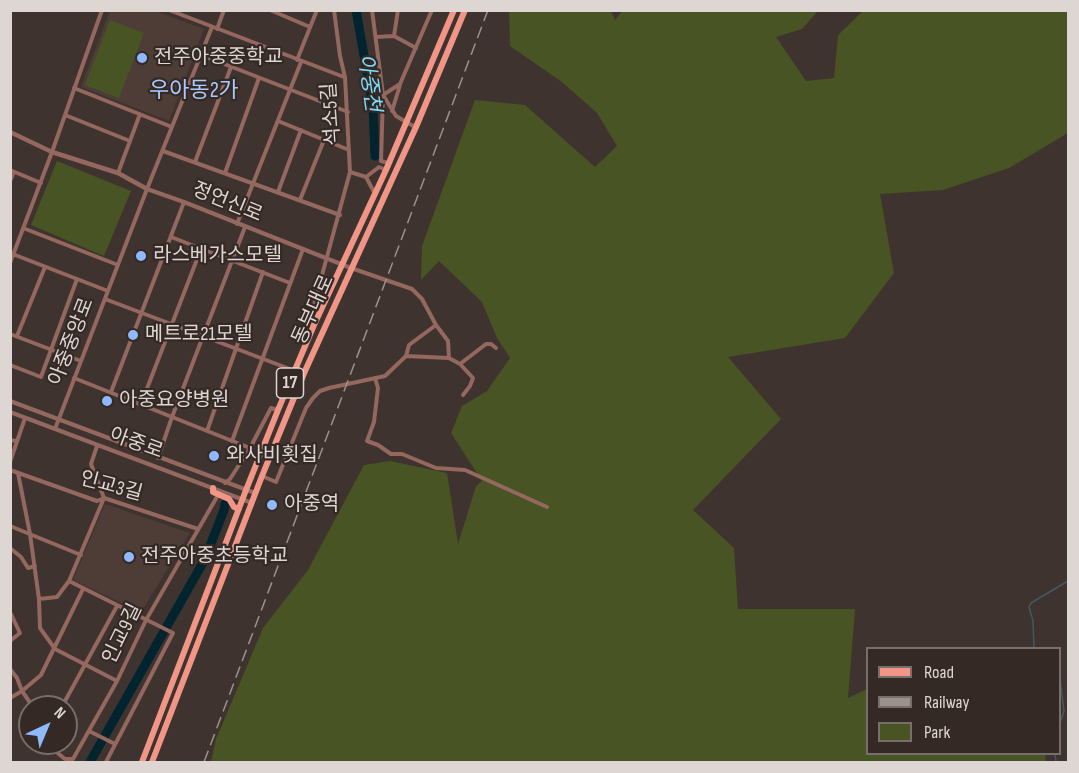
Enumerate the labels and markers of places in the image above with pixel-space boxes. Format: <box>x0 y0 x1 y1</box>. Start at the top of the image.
place label: 전주아중중학교 <box>154 46 283 70</box>
marker: 전주아중중학교 <box>135 51 149 65</box>
place label: 라스베가스모텔 <box>153 244 282 268</box>
marker: 라스베가스모텔 <box>134 249 148 263</box>
place label: 메트로21모텔 <box>145 323 252 347</box>
marker: 메트로21모텔 <box>126 328 140 342</box>
place label: 아중요양병원 <box>119 389 229 413</box>
marker: 아중요양병원 <box>100 394 114 408</box>
place label: 와사비횟집 <box>226 444 318 468</box>
marker: 와사비횟집 <box>207 449 221 463</box>
place label: 아중역 <box>284 493 339 517</box>
marker: 아중역 <box>265 498 279 512</box>
place label: 전주아중초등학교 <box>141 545 288 569</box>
marker: 전주아중초등학교 <box>122 550 136 564</box>

